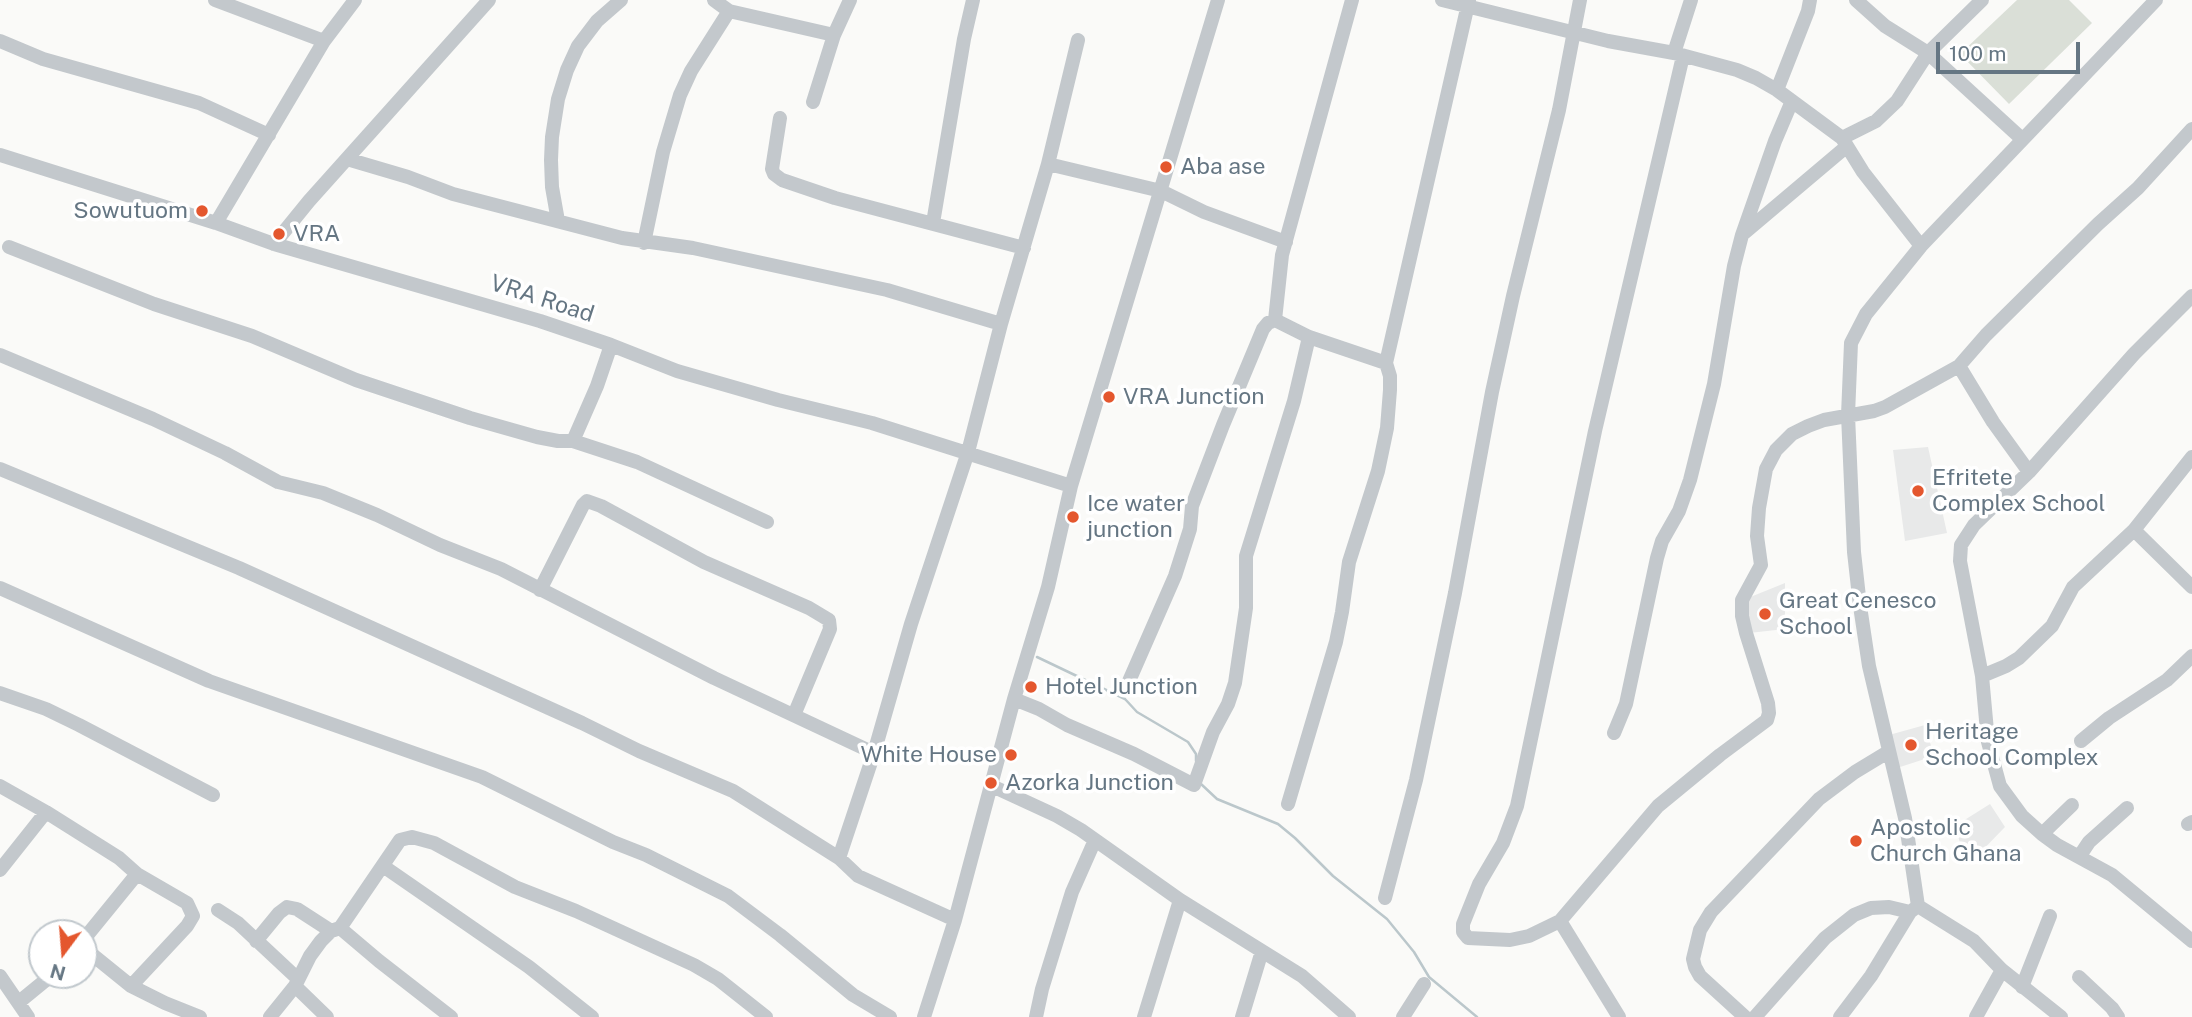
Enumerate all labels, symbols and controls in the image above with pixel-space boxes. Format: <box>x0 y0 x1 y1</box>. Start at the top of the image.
scale bar <box>1940 28 2084 72</box>
text: 100 m <box>1949 41 2006 66</box>
place label: Aba ase <box>1180 153 1265 181</box>
marker: Aba ase <box>1158 159 1174 175</box>
place label: Sowutuom <box>73 197 188 225</box>
marker: Sowutuom <box>194 203 210 219</box>
place label: VRA <box>293 220 340 248</box>
marker: VRA <box>271 226 287 242</box>
street label: VRA Road <box>487 269 597 329</box>
place label: VRA Junction <box>1123 383 1265 411</box>
marker: VRA Junction <box>1101 389 1117 405</box>
place label: Efritete Complex School <box>1932 464 2106 518</box>
marker: Efritete Complex School <box>1910 483 1926 499</box>
place label: Ice water junction <box>1087 490 1185 544</box>
marker: Ice water junction <box>1065 509 1081 525</box>
place label: Great Cenesco School <box>1779 587 1936 641</box>
marker: Great Cenesco School <box>1757 606 1773 622</box>
place label: Hotel Junction <box>1045 673 1198 701</box>
marker: Hotel Junction <box>1023 679 1039 695</box>
place label: Heritage School Complex <box>1925 718 2099 772</box>
marker: Heritage School Complex <box>1903 737 1919 753</box>
place label: White House <box>860 741 997 769</box>
marker: White House <box>1003 747 1019 763</box>
place label: Azorka Junction <box>1005 769 1174 797</box>
marker: Azorka Junction <box>983 775 999 791</box>
place label: Apostolic Church Ghana <box>1870 814 2021 868</box>
marker: Apostolic Church Ghana <box>1848 833 1864 849</box>
north arrow <box>28 919 98 989</box>
text: N <box>48 960 68 985</box>

